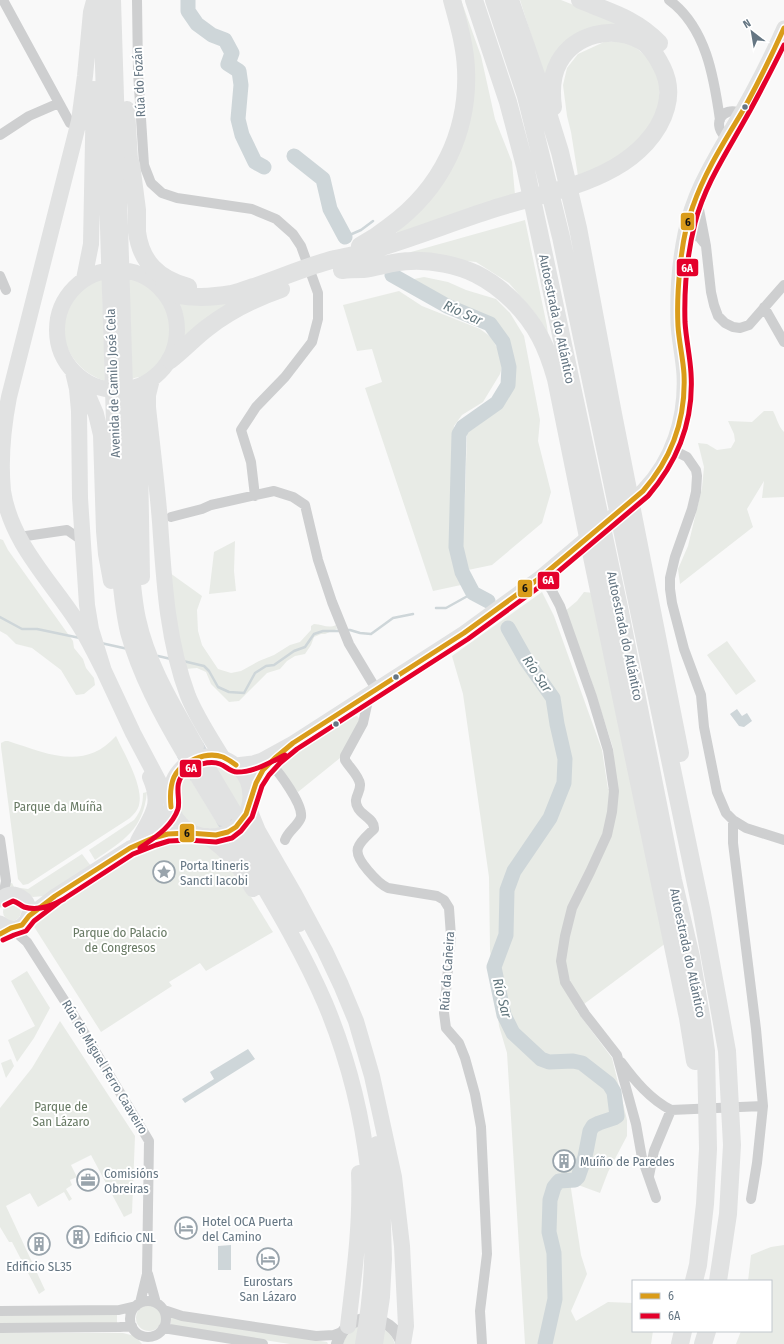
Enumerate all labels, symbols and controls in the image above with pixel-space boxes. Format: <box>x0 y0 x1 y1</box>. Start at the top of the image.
north arrow <box>732 12 772 52</box>
text: N <box>741 17 753 31</box>
street label: Rúa do Fozán <box>130 46 148 118</box>
unlabelled marker <box>740 102 750 112</box>
line badge: 6 <box>680 212 695 231</box>
text: 6 <box>685 216 691 229</box>
street label: Autoestrada do Atlántico <box>536 253 578 385</box>
line badge: 6A <box>676 258 699 277</box>
text: 6A <box>681 262 694 275</box>
water label: Río Sar <box>441 297 486 329</box>
street label: Avenida de Camilo José Cela <box>103 308 123 458</box>
street label: Autoestrada do Atlántico <box>604 570 646 702</box>
line badge: 6A <box>537 571 560 590</box>
text: 6A <box>542 574 555 587</box>
line badge: 6 <box>517 579 533 598</box>
text: 6 <box>522 582 528 595</box>
water label: Río Sar <box>519 652 556 697</box>
unlabelled marker <box>391 672 401 682</box>
unlabelled marker <box>331 719 341 729</box>
line badge: 6A <box>179 759 202 778</box>
text: 6A <box>185 762 198 775</box>
park label: Parque da Muíña <box>14 799 102 814</box>
line badge: 6 <box>179 823 195 843</box>
text: 6 <box>184 827 190 840</box>
place label: Porta Itineris Sancti Iacobi <box>180 858 249 888</box>
place icon: Porta Itineris Sancti Iacobi <box>151 859 177 885</box>
street label: Autoestrada do Atlántico <box>667 887 709 1019</box>
park label: Parque do Palacio de Congresos <box>73 925 167 955</box>
street label: Rúa da Cañeira <box>437 931 457 1011</box>
water label: Río Sar <box>489 976 515 1021</box>
street label: Rúa de Miguel Ferro Caaveiro <box>59 997 151 1137</box>
park label: Parque de San Lázaro <box>32 1099 90 1129</box>
building icon: Muíño de Paredes <box>551 1148 577 1174</box>
place label: Muíño de Paredes <box>580 1154 675 1169</box>
place label: Comisións Obreiras <box>104 1166 159 1196</box>
office icon: Comisións Obreiras <box>75 1167 101 1193</box>
place label: Hotel OCA Puerta del Camino <box>202 1214 293 1244</box>
hotel icon: Hotel OCA Puerta del Camino <box>173 1215 199 1241</box>
building icon: Edificio CNL <box>65 1224 91 1250</box>
place label: Edificio CNL <box>94 1230 156 1245</box>
building icon: Edificio SL35 <box>26 1231 52 1257</box>
hotel icon: Eurostars San Lázaro <box>255 1246 281 1272</box>
place label: Edificio SL35 <box>6 1259 72 1274</box>
place label: Eurostars San Lázaro <box>239 1274 297 1304</box>
legend <box>632 1280 772 1332</box>
text: 6 <box>668 1289 674 1303</box>
text: 6A <box>668 1309 681 1323</box>

